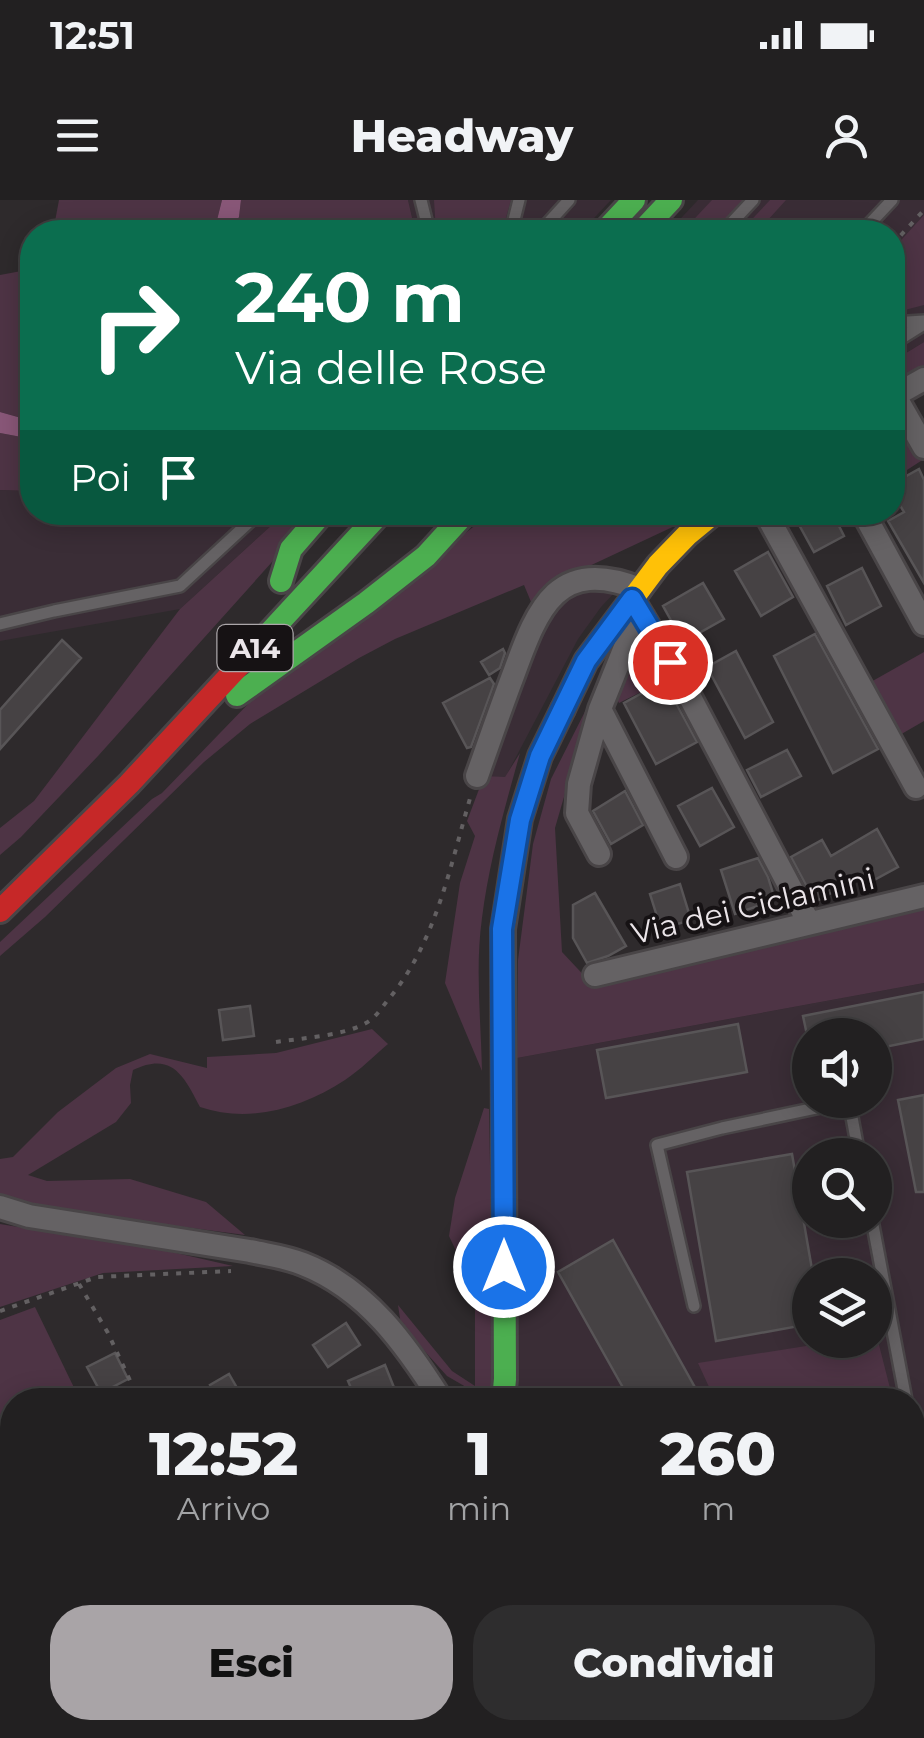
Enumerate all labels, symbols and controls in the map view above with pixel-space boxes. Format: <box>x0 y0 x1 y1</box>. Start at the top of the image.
text: 12:51 <box>50 12 135 59</box>
icon: menu <box>50 108 105 163</box>
text: Headway <box>351 108 573 163</box>
icon: person <box>819 108 874 163</box>
text: 240 m <box>235 254 465 340</box>
icon: right <box>70 260 200 390</box>
text: Via delle Rose <box>235 340 547 395</box>
icon: arrive <box>151 450 206 505</box>
text: Poi <box>70 454 131 501</box>
pin <box>628 620 713 705</box>
road number: A14 <box>218 625 292 671</box>
icon: arrive <box>643 635 698 690</box>
street label: Via dei Ciclamini <box>628 860 878 952</box>
map controls <box>792 1018 892 1358</box>
button: sound <box>792 1018 892 1118</box>
button: search <box>792 1138 892 1238</box>
position arrow <box>452 1215 556 1319</box>
button: layers <box>792 1258 892 1358</box>
text: 12:52 <box>149 1417 298 1490</box>
text: 1 <box>467 1417 491 1490</box>
text: 260 <box>660 1417 776 1490</box>
text: Arrivo <box>177 1489 270 1528</box>
text: min <box>447 1489 511 1528</box>
text: m <box>701 1489 735 1528</box>
button: Esci <box>50 1605 453 1720</box>
button: Condividi <box>473 1605 875 1720</box>

